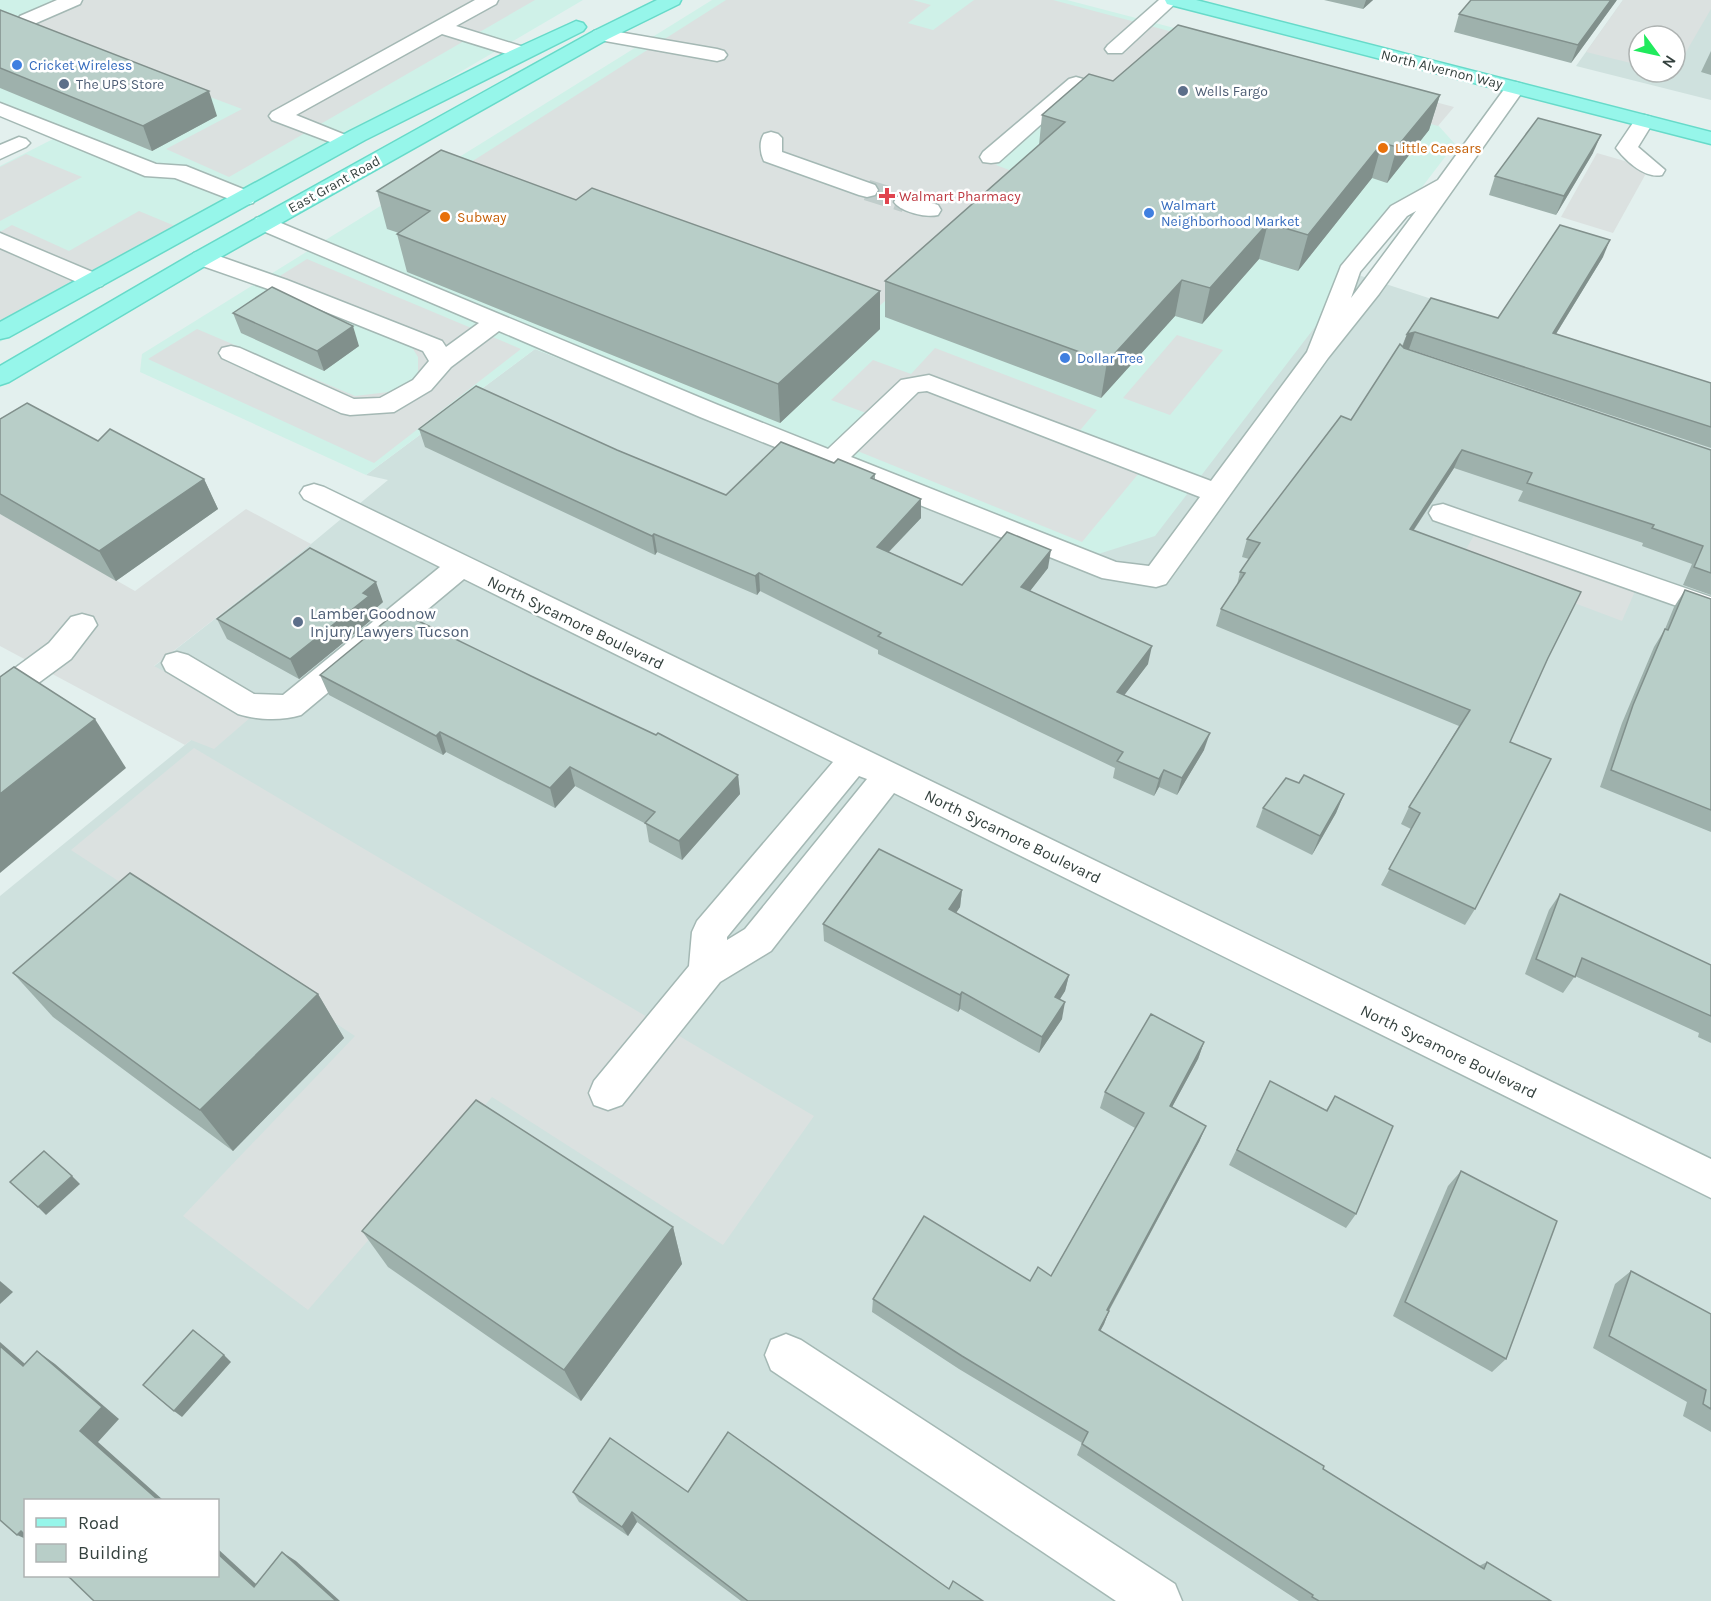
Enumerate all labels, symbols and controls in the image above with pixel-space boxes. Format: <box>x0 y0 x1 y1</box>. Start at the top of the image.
north arrow <box>1627 24 1687 84</box>
street label: North Alvernon Way <box>1379 46 1505 93</box>
text: N <box>1658 52 1680 72</box>
place label: Cricket Wireless <box>29 57 132 74</box>
marker: Cricket Wireless <box>10 58 24 72</box>
place label: The UPS Store <box>76 76 164 93</box>
marker: The UPS Store <box>57 77 71 91</box>
place label: Wells Fargo <box>1195 83 1268 100</box>
marker: Wells Fargo <box>1176 84 1190 98</box>
place label: Little Caesars <box>1395 140 1482 157</box>
marker: Little Caesars <box>1376 141 1390 155</box>
street label: East Grant Road <box>285 152 383 217</box>
place label: Walmart Pharmacy <box>899 188 1021 205</box>
marker: Walmart Pharmacy <box>880 189 894 203</box>
place label: Walmart Neighborhood Market <box>1161 197 1300 230</box>
marker: Walmart Neighborhood Market <box>1142 206 1156 220</box>
place label: Subway <box>457 209 507 226</box>
marker: Subway <box>438 210 452 224</box>
place label: Dollar Tree <box>1077 350 1143 367</box>
marker: Dollar Tree <box>1058 351 1072 365</box>
street label: North Sycamore Boulevard <box>485 571 667 673</box>
place label: Lamber Goodnow Injury Lawyers Tucson <box>310 604 469 641</box>
marker: Lamber Goodnow Injury Lawyers Tucson <box>291 615 305 629</box>
street label: North Sycamore Boulevard <box>922 785 1104 887</box>
street label: North Sycamore Boulevard <box>1358 1000 1540 1102</box>
legend <box>24 1499 219 1577</box>
text: Road <box>78 1512 119 1534</box>
text: Building <box>78 1542 148 1564</box>

